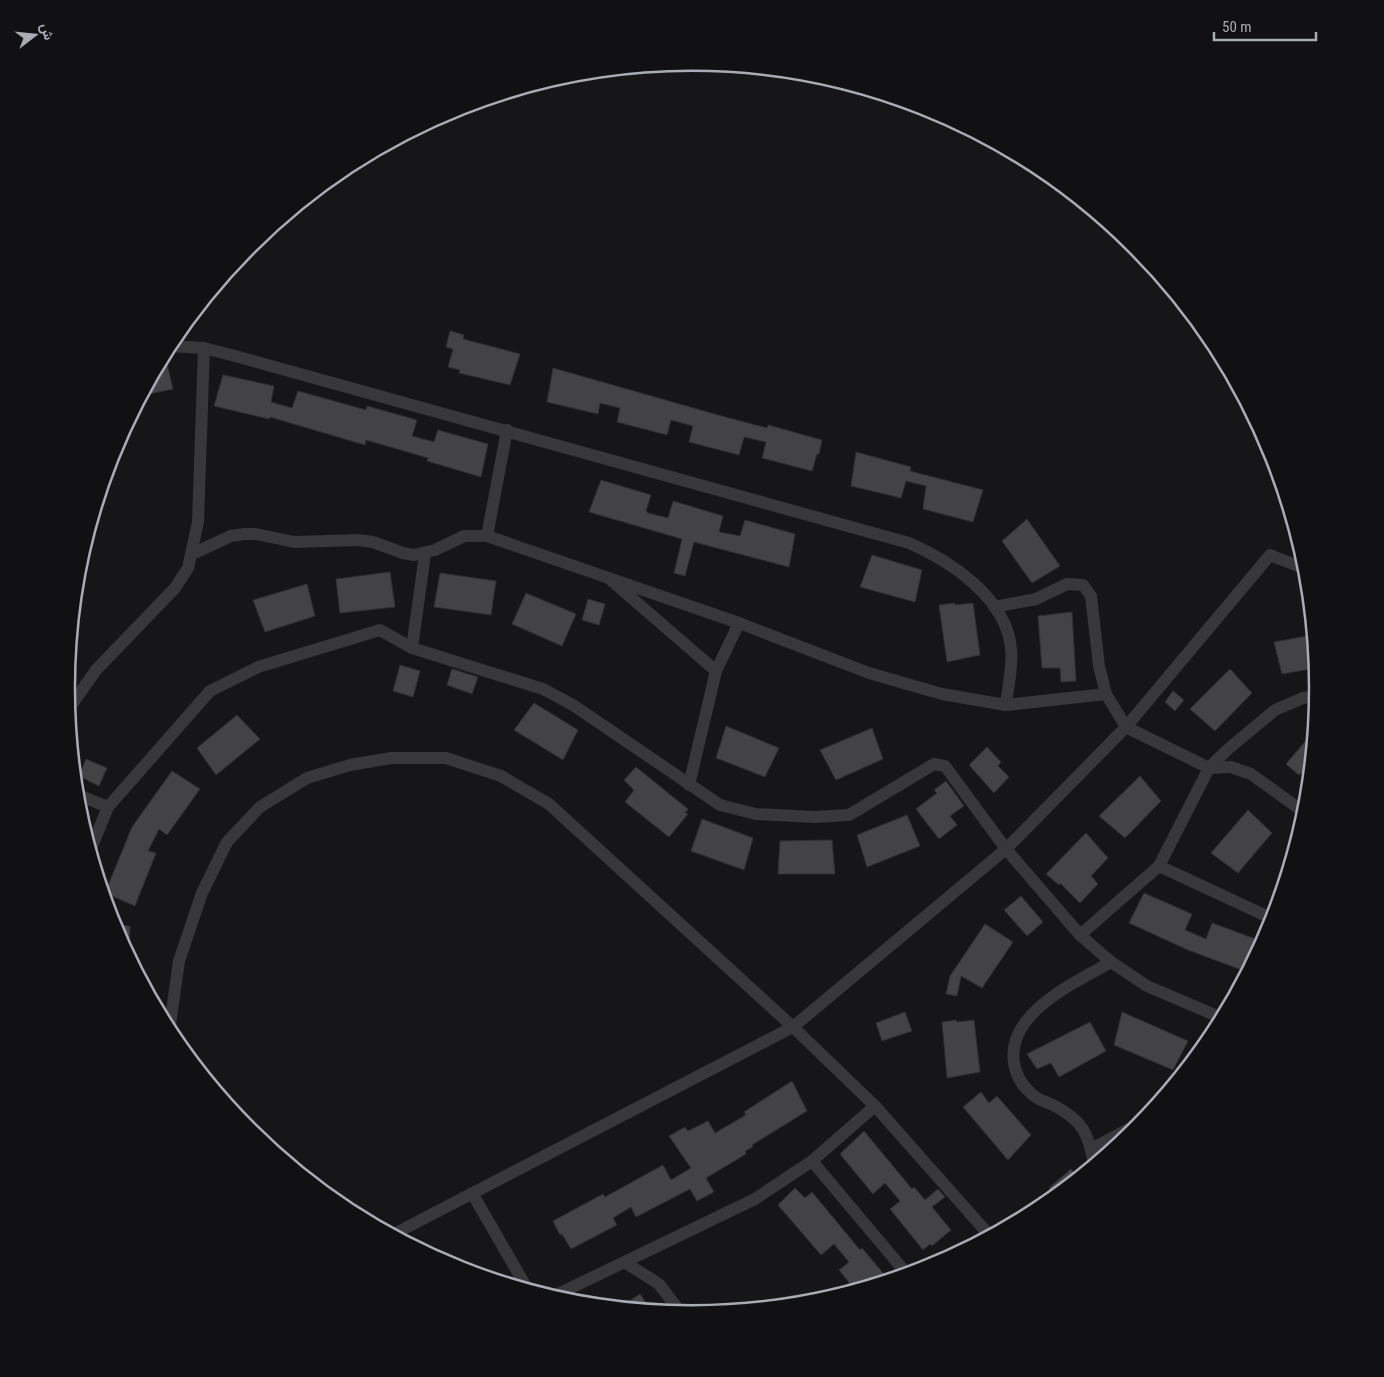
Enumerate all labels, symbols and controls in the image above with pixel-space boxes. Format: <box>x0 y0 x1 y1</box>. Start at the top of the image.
north arrow <box>10 10 60 60</box>
scale bar <box>1214 10 1316 42</box>
text: 50 m <box>1222 18 1252 36</box>
text: ش <box>37 21 58 42</box>

